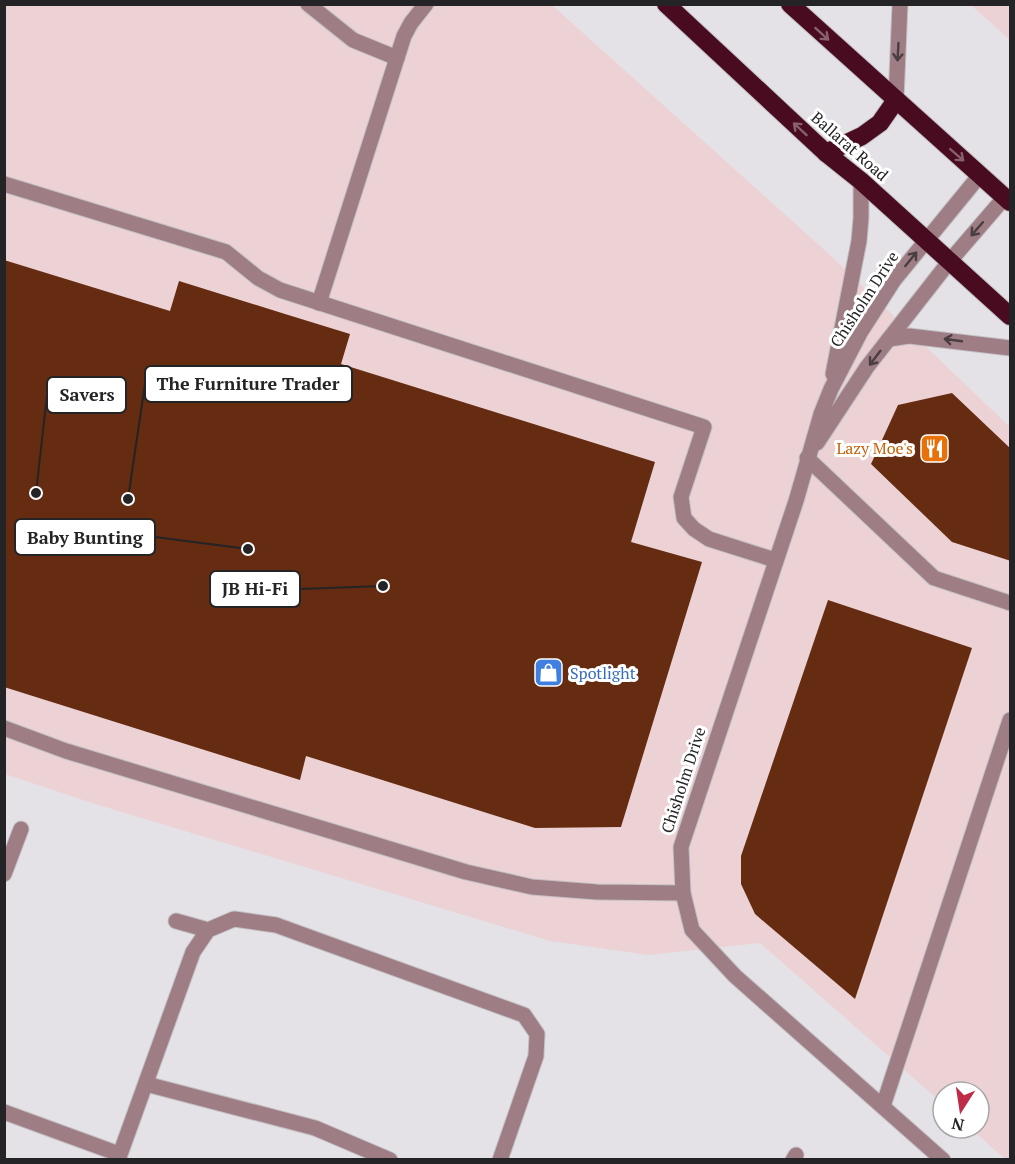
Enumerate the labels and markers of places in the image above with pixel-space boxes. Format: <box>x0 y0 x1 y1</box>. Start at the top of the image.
callout: The Furniture Trader <box>145 366 352 402</box>
callout: Savers <box>47 377 126 413</box>
restaurant icon: Lazy Moe's <box>918 432 950 464</box>
place label: Lazy Moe's <box>836 437 913 459</box>
callout: Baby Bunting <box>15 519 155 555</box>
callout: JB Hi-Fi <box>210 571 300 607</box>
shop icon: Spotlight <box>533 657 565 689</box>
place label: Spotlight <box>570 662 636 684</box>

